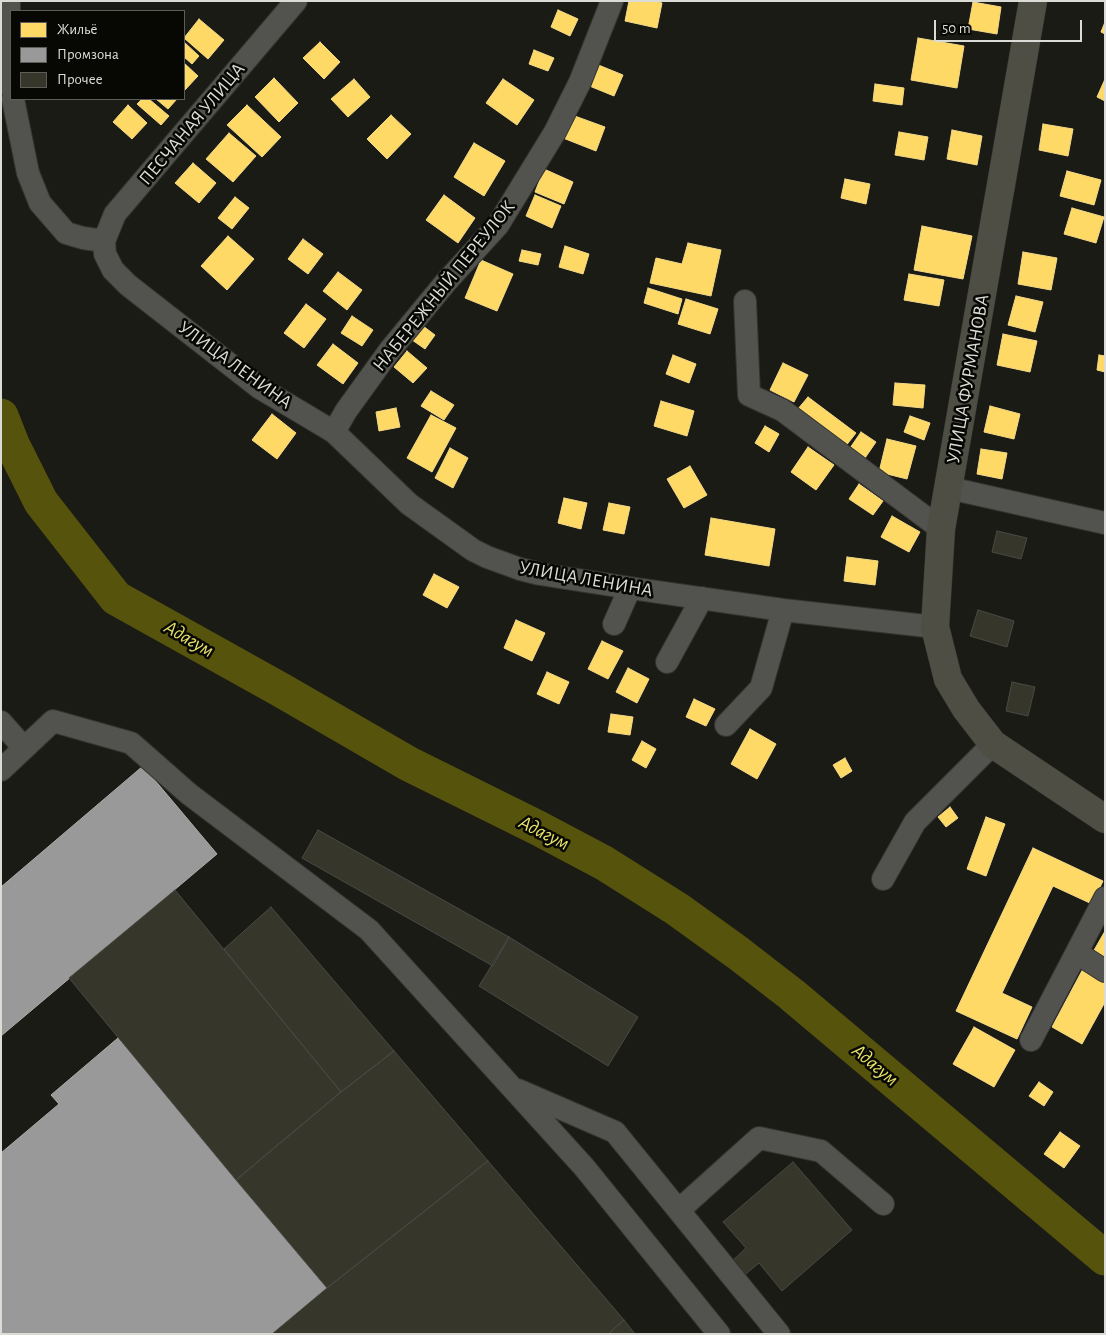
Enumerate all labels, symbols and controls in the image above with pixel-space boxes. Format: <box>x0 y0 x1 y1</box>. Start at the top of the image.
legend <box>10 10 185 100</box>
scale bar <box>936 10 1084 42</box>
text: 50 m <box>942 21 971 36</box>
text: Жильё <box>57 22 97 37</box>
text: Промзона <box>57 47 119 62</box>
street label: ПЕСЧАНАЯ УЛИЦА <box>134 58 250 190</box>
text: Прочее <box>57 72 103 87</box>
street label: НАБЕРЕЖНЫЙ ПЕРЕУЛОК <box>368 196 520 376</box>
street label: УЛИЦА ФУРМАНОВА <box>942 293 994 465</box>
street label: УЛИЦА ЛЕНИНА <box>174 316 296 414</box>
street label: УЛИЦА ЛЕНИНА <box>517 556 655 602</box>
water label: Адагум <box>160 615 218 663</box>
water label: Адагум <box>515 810 573 856</box>
water label: Адагум <box>847 1039 903 1091</box>

